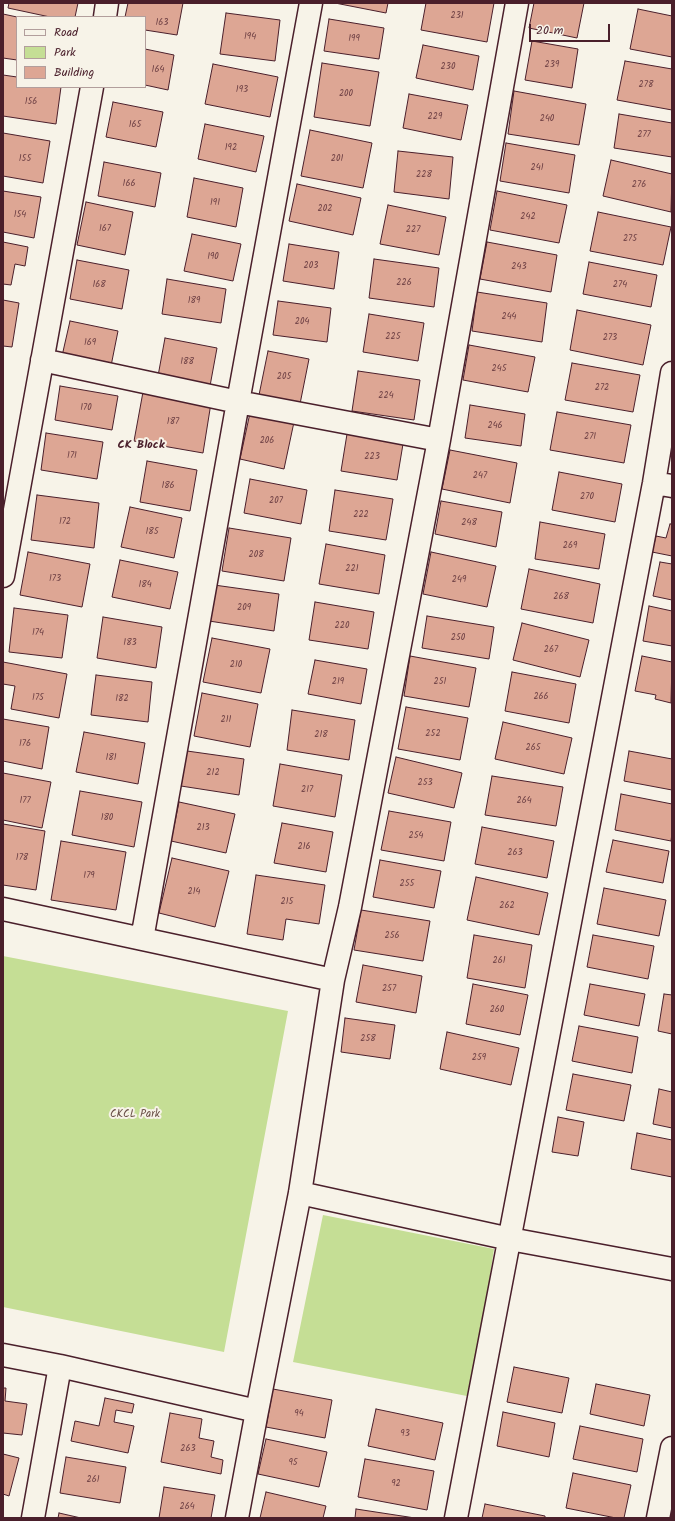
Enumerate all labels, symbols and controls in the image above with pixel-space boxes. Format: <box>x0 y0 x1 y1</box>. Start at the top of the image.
house number: 231 <box>450 11 464 21</box>
legend <box>16 16 146 88</box>
scale bar <box>531 16 612 42</box>
house number: 163 <box>156 18 168 28</box>
text: 20 m <box>536 21 563 40</box>
text: Road <box>54 23 78 42</box>
house number: 194 <box>244 32 256 42</box>
house number: 199 <box>348 34 360 44</box>
text: Park <box>54 43 76 62</box>
house number: 239 <box>545 60 559 70</box>
house number: 230 <box>441 62 455 72</box>
text: Building <box>54 63 94 82</box>
house number: 164 <box>152 65 164 75</box>
house number: 278 <box>639 80 653 90</box>
house number: 193 <box>236 85 248 95</box>
house number: 200 <box>339 89 353 99</box>
house number: 156 <box>25 97 37 107</box>
house number: 229 <box>428 112 442 122</box>
house number: 240 <box>540 114 554 124</box>
house number: 165 <box>129 120 141 130</box>
house number: 277 <box>637 130 651 140</box>
house number: 192 <box>225 143 237 153</box>
house number: 155 <box>19 154 31 164</box>
house number: 201 <box>331 154 343 164</box>
house number: 241 <box>530 163 544 173</box>
house number: 228 <box>416 170 432 180</box>
house number: 166 <box>123 179 135 189</box>
house number: 276 <box>632 180 646 190</box>
house number: 191 <box>210 198 220 208</box>
house number: 202 <box>318 204 332 214</box>
house number: 154 <box>14 210 26 220</box>
house number: 242 <box>520 212 536 222</box>
house number: 167 <box>99 224 111 234</box>
house number: 227 <box>406 225 420 235</box>
house number: 275 <box>623 234 637 244</box>
house number: 190 <box>207 252 219 262</box>
house number: 203 <box>304 261 318 271</box>
house number: 243 <box>511 262 527 272</box>
house number: 226 <box>396 278 412 288</box>
house number: 168 <box>92 280 106 290</box>
house number: 274 <box>613 280 627 290</box>
house number: 189 <box>188 296 200 306</box>
house number: 244 <box>501 312 517 322</box>
house number: 204 <box>295 317 309 327</box>
house number: 225 <box>385 332 401 342</box>
house number: 273 <box>603 333 617 343</box>
house number: 169 <box>84 338 96 348</box>
house number: 188 <box>180 357 194 367</box>
house number: 245 <box>491 364 507 374</box>
house number: 205 <box>277 372 291 382</box>
house number: 272 <box>595 383 609 393</box>
house number: 224 <box>378 391 394 401</box>
house number: 170 <box>80 403 92 413</box>
house number: 187 <box>167 417 179 427</box>
house number: 246 <box>487 421 503 431</box>
house number: 271 <box>584 432 596 442</box>
house number: 206 <box>260 436 274 446</box>
district label: CK Block <box>117 439 165 453</box>
house number: 171 <box>67 451 77 461</box>
house number: 223 <box>364 452 380 462</box>
house number: 247 <box>473 471 487 481</box>
house number: 186 <box>161 481 175 491</box>
house number: 270 <box>580 492 594 502</box>
house number: 207 <box>269 496 283 506</box>
house number: 222 <box>353 510 369 520</box>
house number: 172 <box>59 517 71 527</box>
house number: 248 <box>461 518 477 528</box>
house number: 185 <box>145 527 159 537</box>
house number: 269 <box>563 541 577 551</box>
house number: 208 <box>248 550 264 560</box>
house number: 221 <box>345 564 359 574</box>
house number: 173 <box>49 574 61 584</box>
house number: 249 <box>452 575 466 585</box>
house number: 184 <box>138 580 152 590</box>
house number: 268 <box>553 592 569 602</box>
house number: 209 <box>237 603 251 613</box>
house number: 220 <box>335 621 349 631</box>
house number: 174 <box>32 628 44 638</box>
house number: 250 <box>451 633 465 643</box>
house number: 183 <box>123 638 137 648</box>
house number: 267 <box>544 645 558 655</box>
house number: 210 <box>230 660 242 670</box>
house number: 219 <box>332 677 344 687</box>
house number: 251 <box>434 677 446 687</box>
house number: 266 <box>533 692 549 702</box>
house number: 175 <box>32 693 44 703</box>
house number: 182 <box>115 694 129 704</box>
house number: 211 <box>221 715 231 725</box>
house number: 252 <box>425 729 441 739</box>
house number: 218 <box>314 730 328 740</box>
house number: 176 <box>19 739 31 749</box>
house number: 265 <box>525 743 541 753</box>
house number: 181 <box>105 753 117 763</box>
house number: 212 <box>206 768 220 778</box>
house number: 253 <box>417 778 433 788</box>
house number: 217 <box>301 785 313 795</box>
house number: 177 <box>19 796 31 806</box>
house number: 264 <box>516 796 532 806</box>
house number: 180 <box>101 813 113 823</box>
house number: 213 <box>196 823 210 833</box>
house number: 254 <box>408 831 424 841</box>
house number: 216 <box>297 842 311 852</box>
house number: 263 <box>507 848 523 858</box>
house number: 178 <box>16 853 28 863</box>
house number: 179 <box>83 871 95 881</box>
house number: 255 <box>400 879 414 889</box>
house number: 214 <box>187 887 201 897</box>
house number: 215 <box>281 897 293 907</box>
house number: 262 <box>499 901 515 911</box>
house number: 256 <box>384 931 400 941</box>
house number: 261 <box>492 956 506 966</box>
house number: 257 <box>382 984 396 994</box>
house number: 260 <box>490 1005 504 1015</box>
house number: 258 <box>360 1034 376 1044</box>
house number: 259 <box>472 1053 486 1063</box>
park label: CKCL Park <box>110 1108 160 1122</box>
house number: 94 <box>294 1409 304 1419</box>
house number: 93 <box>400 1429 410 1439</box>
house number: 263 <box>180 1444 196 1454</box>
house number: 95 <box>288 1458 298 1468</box>
house number: 261 <box>86 1475 100 1485</box>
house number: 92 <box>391 1479 401 1489</box>
house number: 264 <box>179 1502 195 1512</box>

